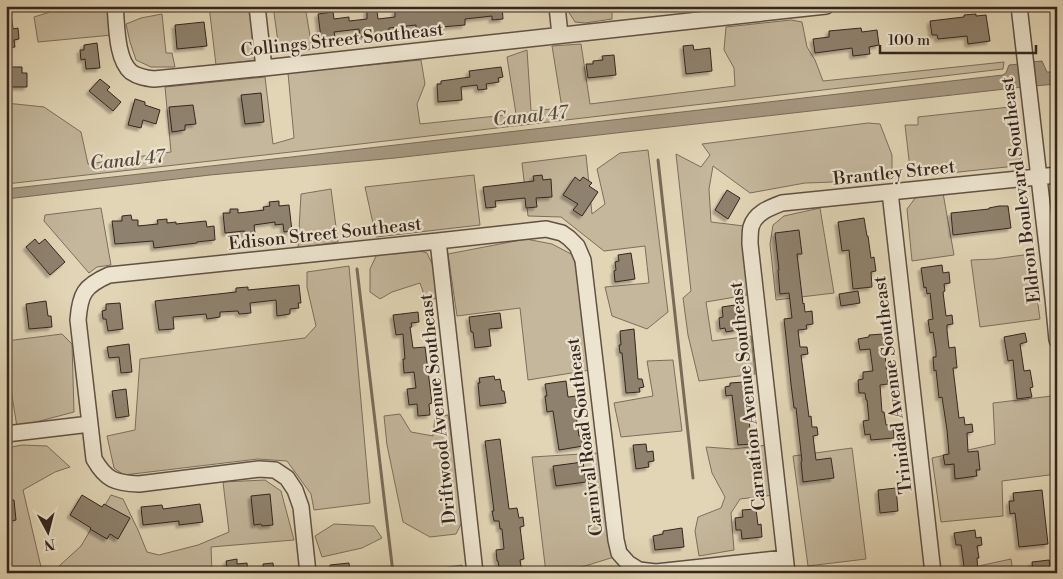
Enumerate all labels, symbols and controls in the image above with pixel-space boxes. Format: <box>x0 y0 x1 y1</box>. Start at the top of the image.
street label: Collings Street Southeast <box>239 18 445 62</box>
scale bar <box>880 22 1037 54</box>
text: 100 m <box>888 31 930 50</box>
street label: Eldron Boulevard Southeast <box>996 75 1046 304</box>
water label: Canal 47 <box>492 100 571 132</box>
water label: Canal 47 <box>89 144 168 176</box>
street label: Brantley Street <box>831 155 957 191</box>
street label: Edison Street Southeast <box>227 212 423 256</box>
street label: Trinidad Avenue Southeast <box>868 274 918 495</box>
street label: Carnation Avenue Southeast <box>724 280 771 512</box>
street label: Driftwood Avenue Southeast <box>414 292 462 525</box>
street label: Carnival Road Southeast <box>561 336 609 537</box>
north arrow <box>22 506 72 556</box>
text: N <box>43 534 56 554</box>

